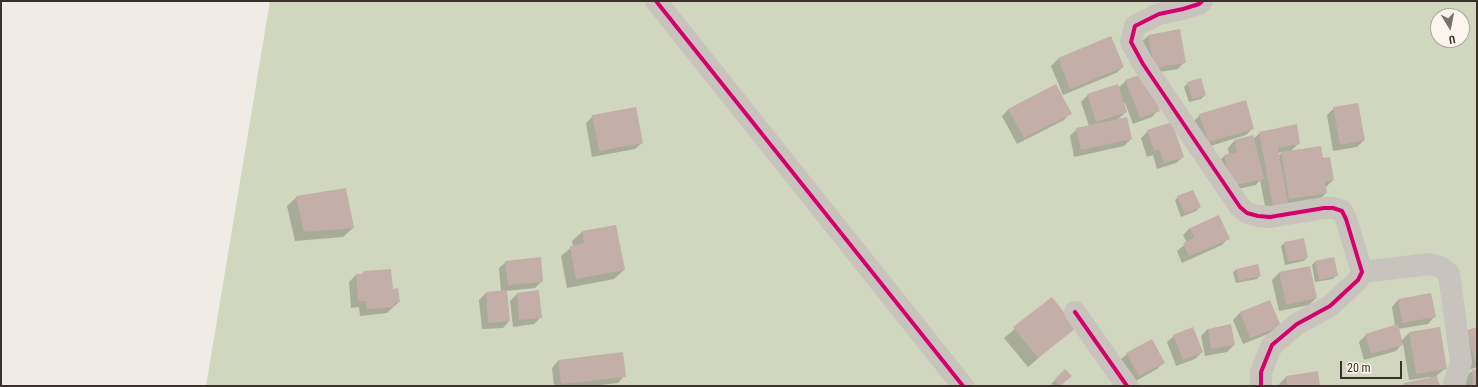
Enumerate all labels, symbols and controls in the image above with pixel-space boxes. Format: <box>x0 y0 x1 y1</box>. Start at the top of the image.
north arrow <box>1430 8 1470 48</box>
text: U <box>1448 32 1456 46</box>
scale bar <box>1342 353 1404 379</box>
text: 20 m <box>1347 361 1371 375</box>

